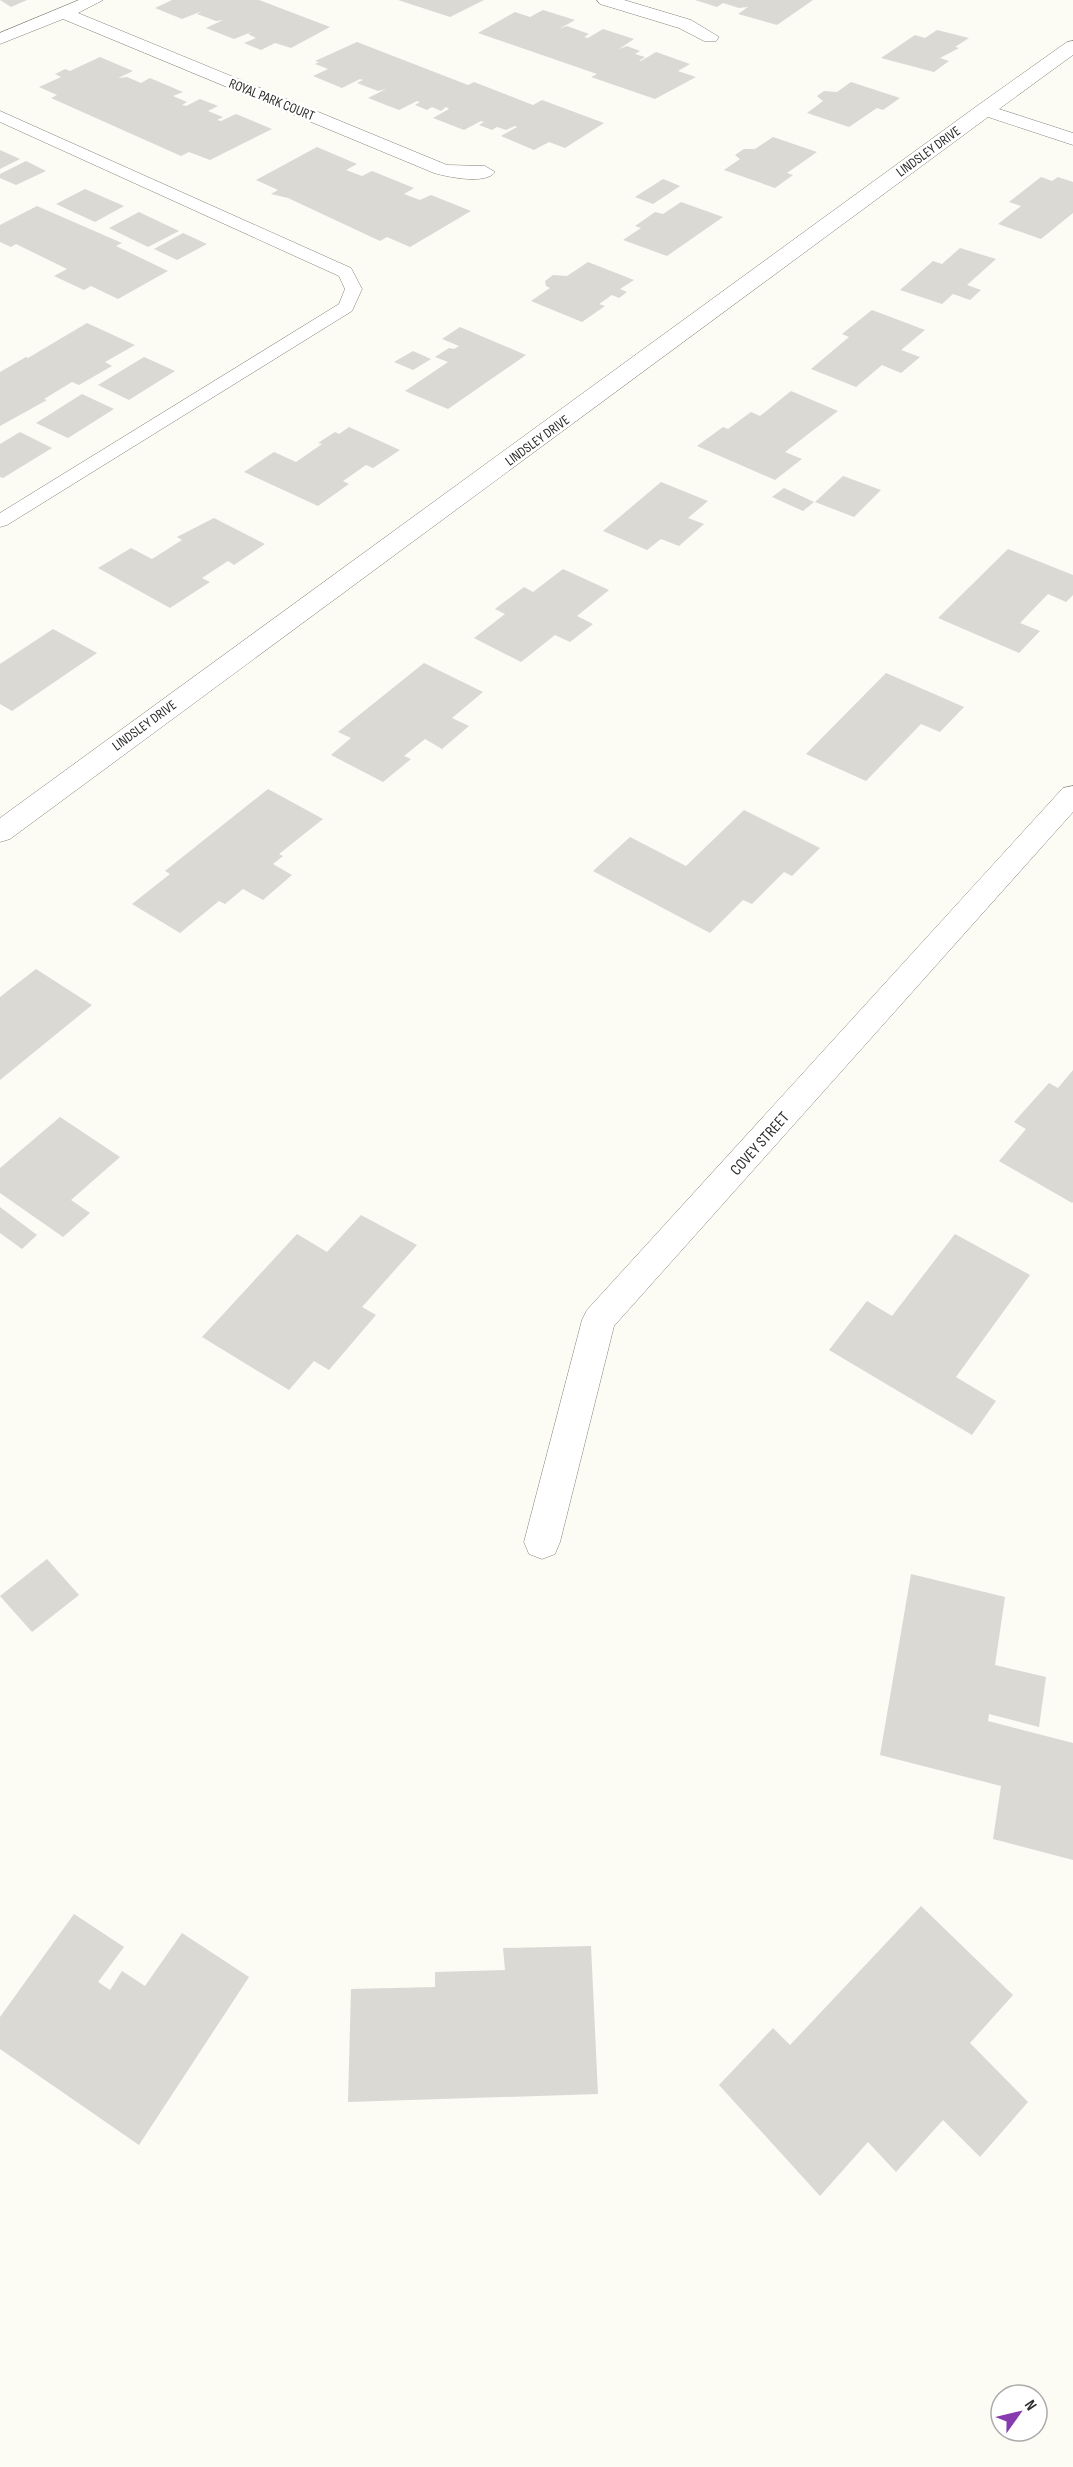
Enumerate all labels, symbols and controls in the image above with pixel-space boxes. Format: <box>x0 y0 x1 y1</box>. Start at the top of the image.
street label: ROYAL PARK COURT <box>227 75 317 124</box>
street label: LINDSLEY DRIVE <box>893 122 964 180</box>
street label: LINDSLEY DRIVE <box>502 411 573 469</box>
street label: LINDSLEY DRIVE <box>109 696 180 754</box>
street label: COVEY STREET <box>727 1108 794 1180</box>
north arrow <box>989 2383 1049 2443</box>
text: N <box>1020 2397 1040 2414</box>

